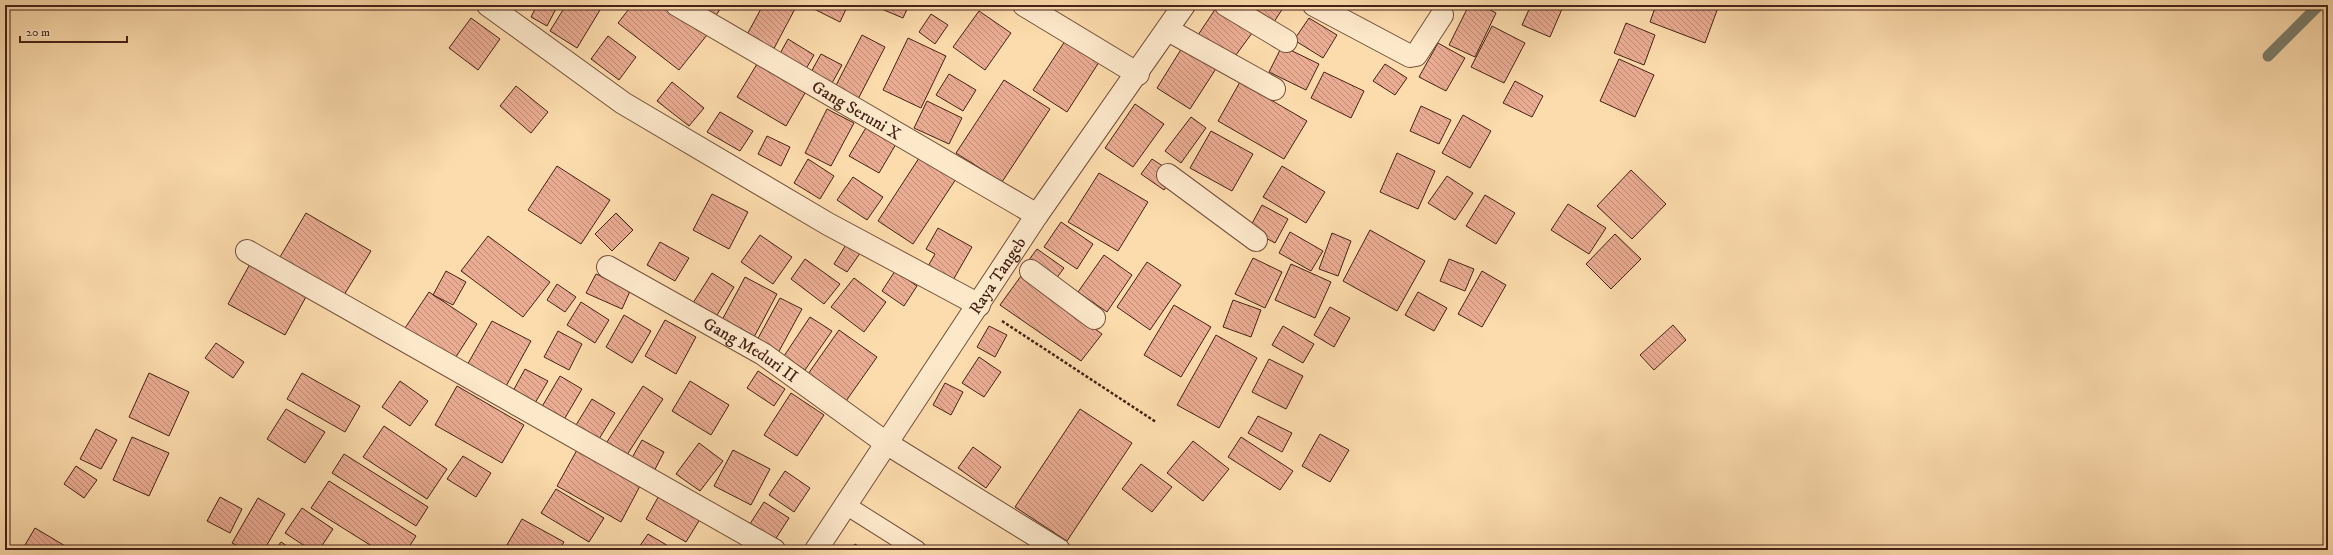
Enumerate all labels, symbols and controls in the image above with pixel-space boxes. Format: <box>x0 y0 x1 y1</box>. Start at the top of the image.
scale bar <box>20 18 127 44</box>
text: 20 m <box>26 25 50 40</box>
street label: Gang Seruni X <box>808 76 905 146</box>
street label: Raya Tangeb <box>965 233 1031 319</box>
street label: Gang Meduri II <box>699 313 802 388</box>

